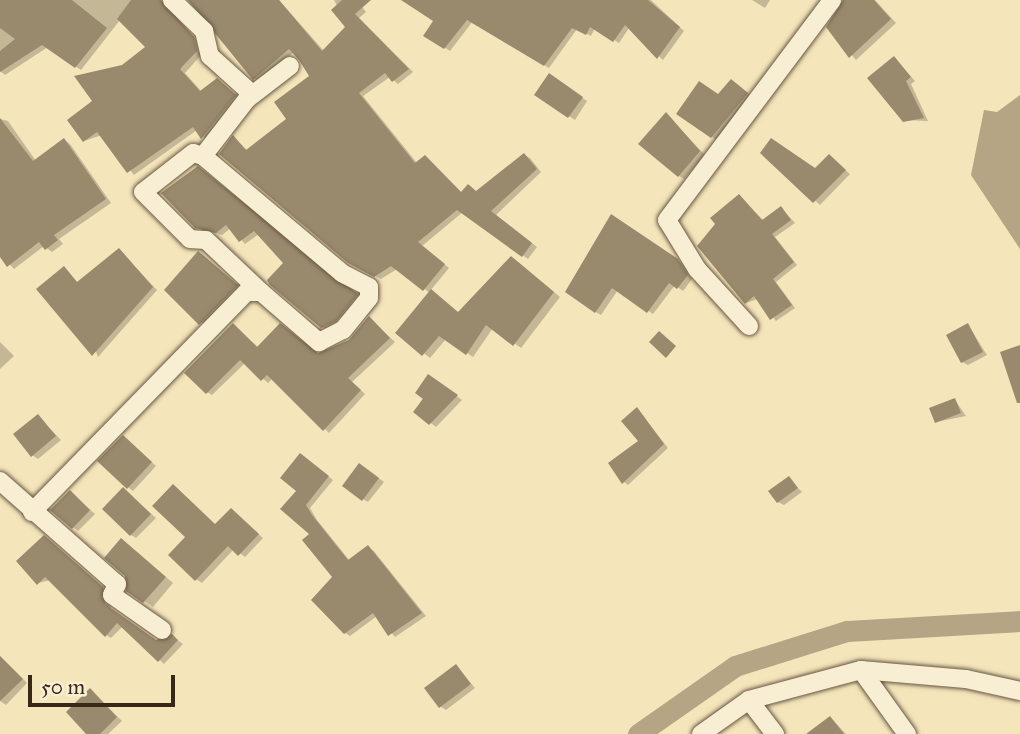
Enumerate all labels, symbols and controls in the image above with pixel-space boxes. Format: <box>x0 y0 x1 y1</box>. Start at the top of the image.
scale bar <box>32 660 178 704</box>
text: 50 m <box>41 674 85 700</box>

